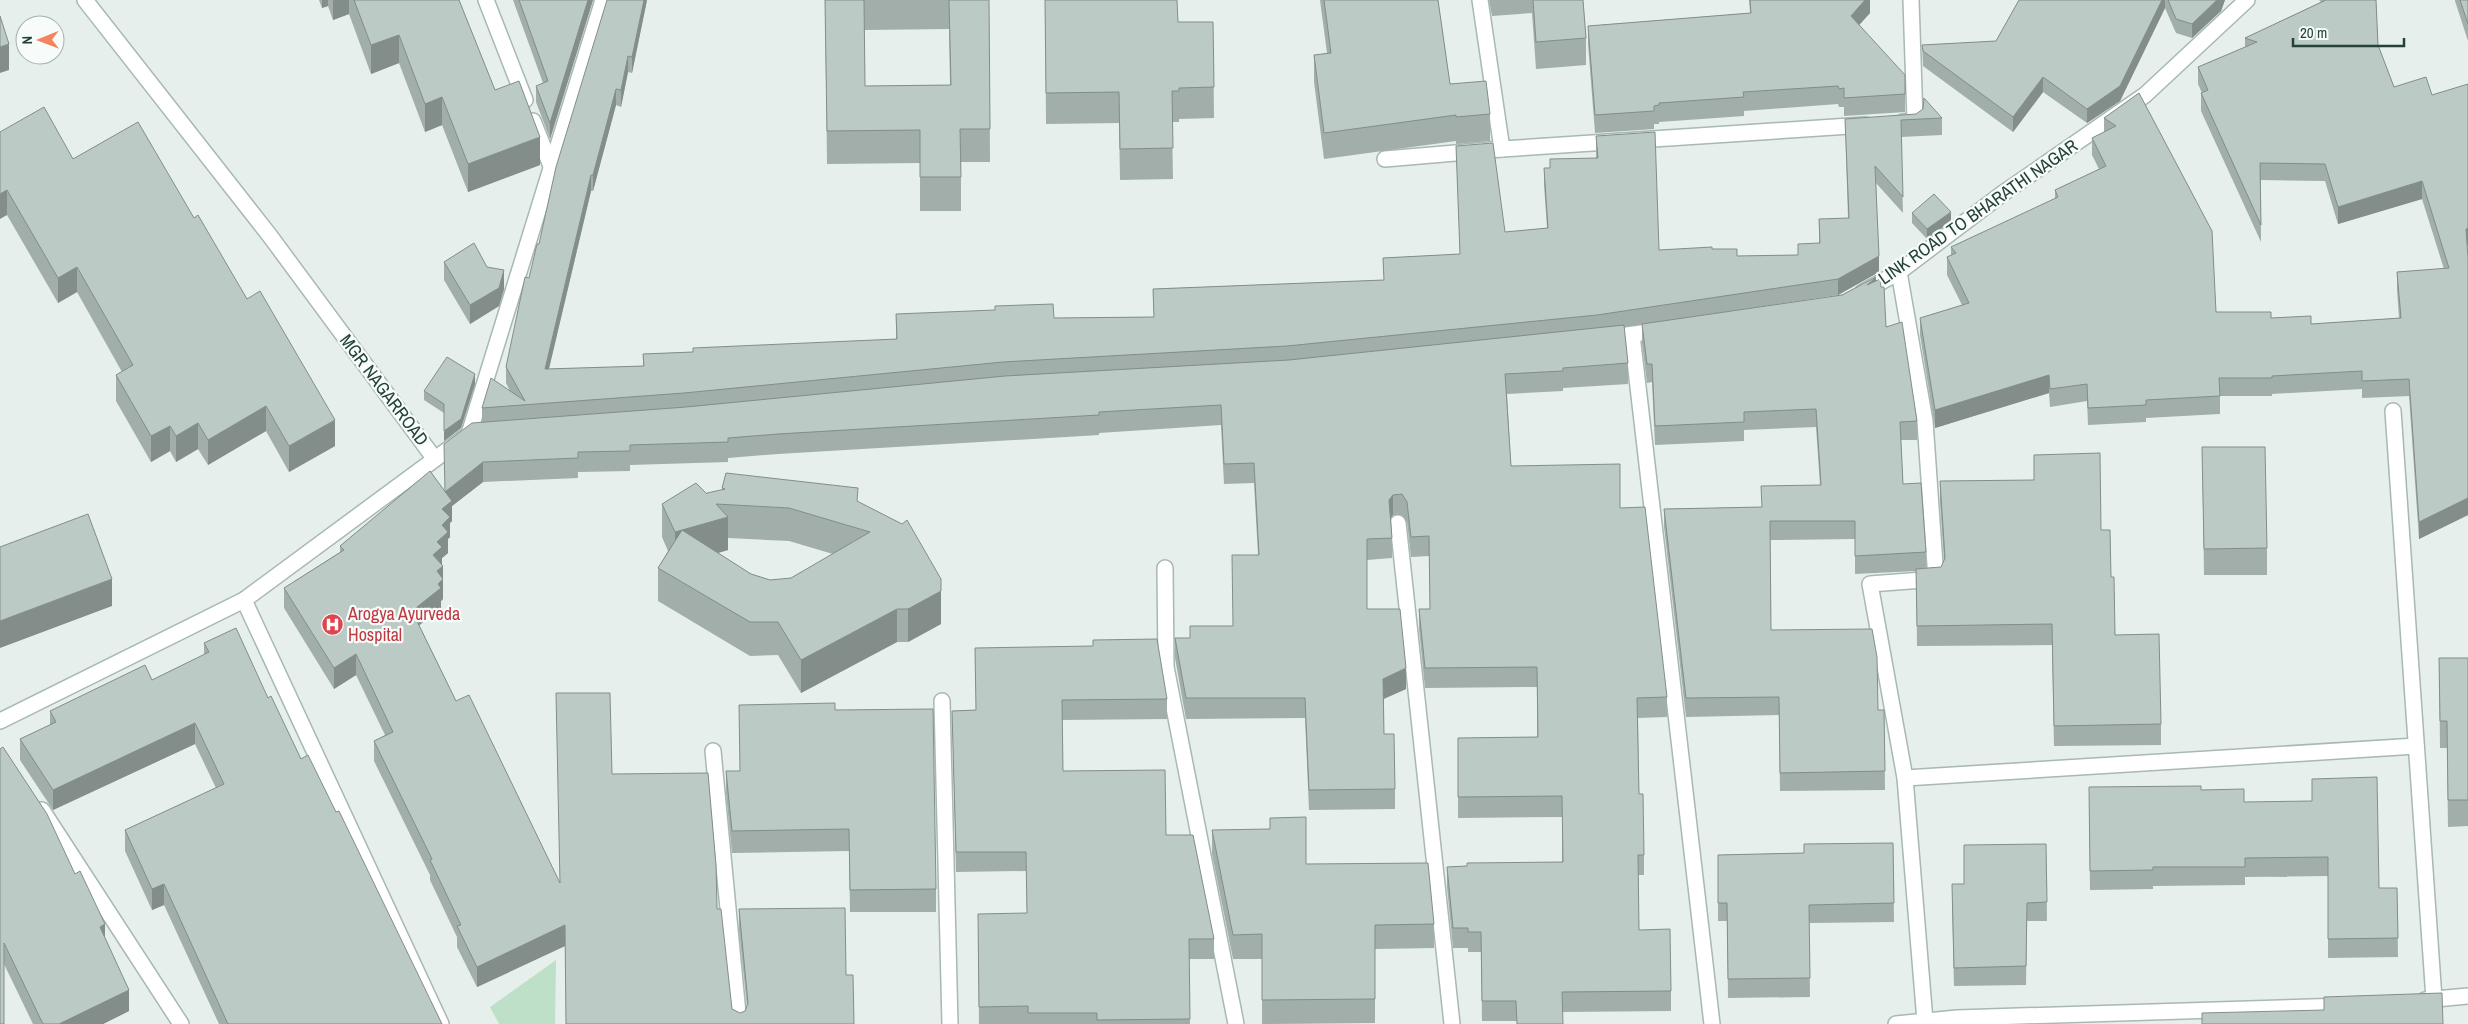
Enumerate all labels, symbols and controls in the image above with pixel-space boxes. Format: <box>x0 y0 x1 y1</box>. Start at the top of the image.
north arrow <box>15 15 65 65</box>
scale bar <box>2293 15 2404 47</box>
text: 20 m <box>2300 22 2327 43</box>
text: N <box>18 36 36 45</box>
street label: LINK ROAD TO BHARATHI NAGAR <box>1873 133 2083 290</box>
street label: MGR NAGARROAD <box>334 329 435 451</box>
place label: Arogya Ayurveda Hospital <box>347 601 460 647</box>
hospital icon: Arogya Ayurveda Hospital <box>320 612 344 636</box>

